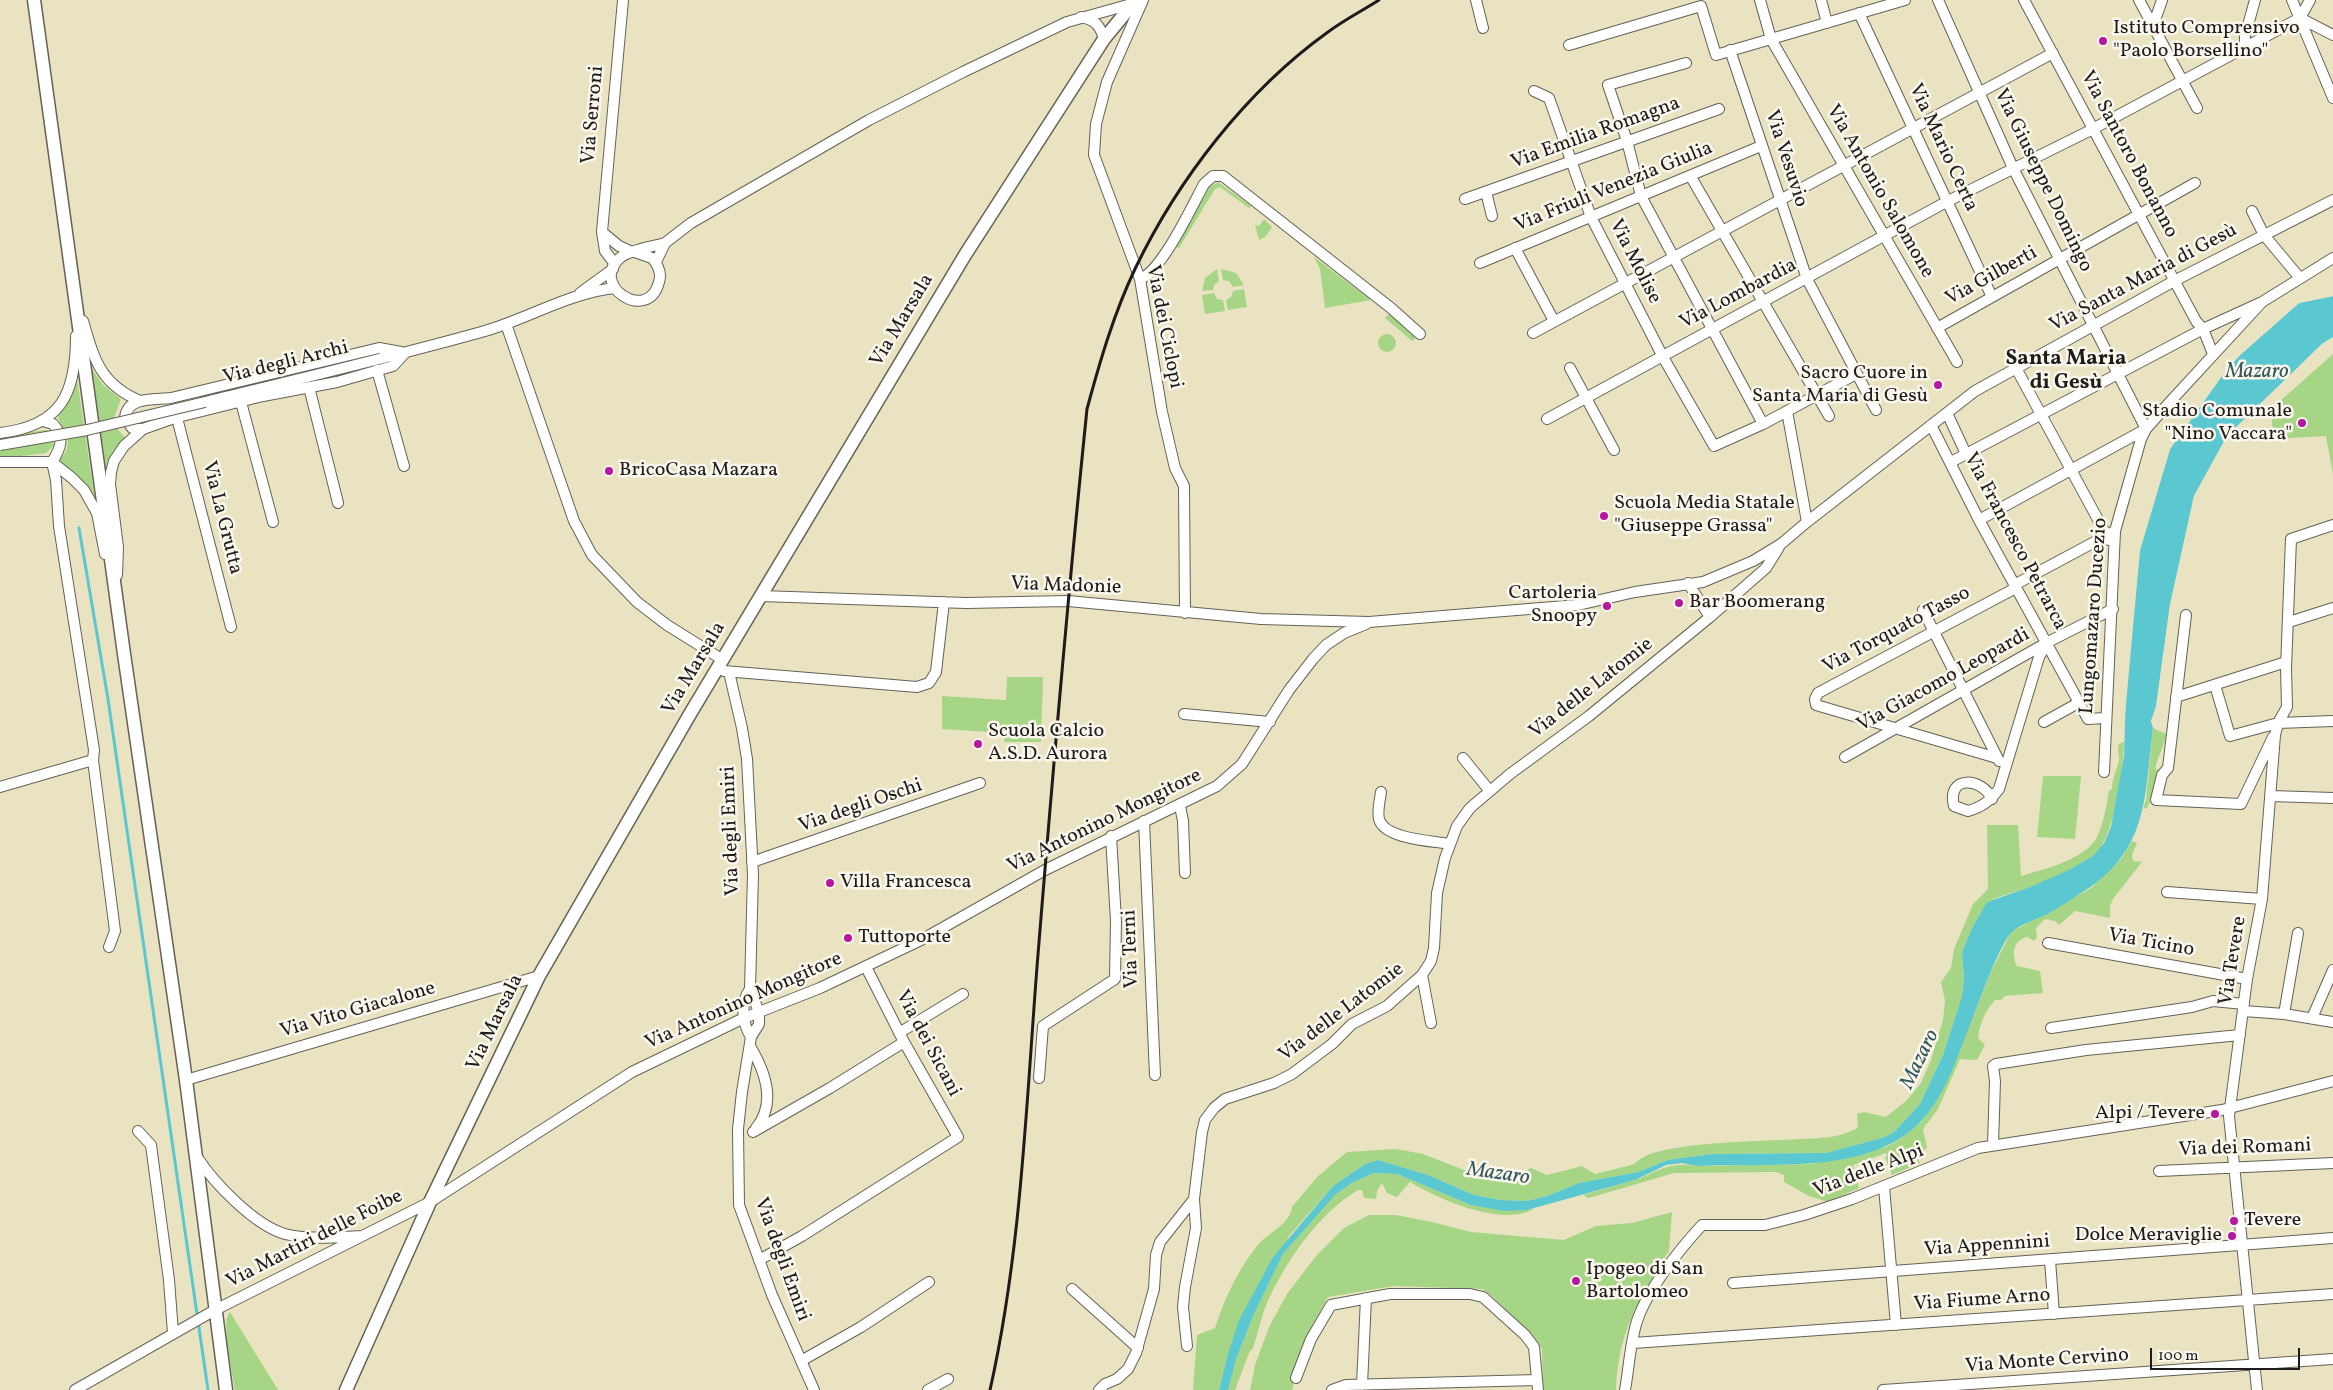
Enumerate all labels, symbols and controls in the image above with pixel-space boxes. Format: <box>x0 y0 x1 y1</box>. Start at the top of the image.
place label: Istituto Comprensivo "Paolo Borsellino" <box>2113 17 2300 64</box>
marker: Istituto Comprensivo "Paolo Borsellino" <box>2097 35 2109 47</box>
street label: Via Serroni <box>578 65 610 165</box>
street label: Via Santoro Bonanno <box>2074 67 2182 243</box>
street label: Via Mario Certa <box>1902 80 1982 216</box>
street label: Via Giuseppe Domingo <box>1987 85 2097 277</box>
street label: Via Emilia Romagna <box>1508 92 1684 176</box>
street label: Via Antonio Salomone <box>1820 101 1938 283</box>
street label: Via Vesuvio <box>1758 108 1812 210</box>
street label: Via Friuli Venezia Giulia <box>1511 137 1717 239</box>
street label: Via Molise <box>1603 216 1665 308</box>
street label: Via Santa Maria di Gesù <box>2046 219 2242 339</box>
street label: Via Gilberti <box>1942 242 2042 312</box>
street label: Via Lombardia <box>1677 254 1801 336</box>
street label: Via dei Ciclopi <box>1139 263 1187 391</box>
street label: Via Marsala <box>866 270 940 372</box>
street label: Via degli Archi <box>221 337 351 391</box>
district label: Santa Maria di Gesù <box>2005 347 2127 397</box>
water label: Mazaro <box>2225 360 2289 386</box>
place label: Sacro Cuore in Santa Maria di Gesù <box>1752 362 1928 409</box>
marker: Sacro Cuore in Santa Maria di Gesù <box>1932 379 1944 391</box>
place label: Stadio Comunale "Nino Vaccara" <box>2142 400 2292 447</box>
marker: Stadio Comunale "Nino Vaccara" <box>2296 417 2308 429</box>
street label: Via Francesco Petrarca <box>1957 449 2071 635</box>
street label: Via La Grutta <box>195 459 247 577</box>
place label: BricoCasa Mazara <box>619 459 778 483</box>
marker: BricoCasa Mazara <box>603 465 615 477</box>
place label: Scuola Media Statale "Giuseppe Grassa" <box>1614 492 1795 539</box>
marker: Scuola Media Statale "Giuseppe Grassa" <box>1598 510 1610 522</box>
street label: Lungomazaro Ducezio <box>2076 517 2114 715</box>
street label: Via Madonie <box>1010 573 1122 601</box>
place label: Cartoleria Snoopy <box>1509 582 1597 629</box>
street label: Via Torquato Tasso <box>1819 582 1975 680</box>
place label: Bar Boomerang <box>1689 591 1825 615</box>
marker: Bar Boomerang <box>1673 597 1685 609</box>
marker: Cartoleria Snoopy <box>1601 600 1613 612</box>
street label: Via Marsala <box>658 618 732 720</box>
street label: Via Giacomo Leopardi <box>1854 624 2034 738</box>
street label: Via delle Latomie <box>1525 633 1659 745</box>
place label: Scuola Calcio A.S.D. Aurora <box>988 720 1108 767</box>
marker: Scuola Calcio A.S.D. Aurora <box>972 738 984 750</box>
street label: Via Antonino Mongitore <box>1004 765 1206 879</box>
street label: Via degli Emiri <box>718 766 746 896</box>
street label: Via degli Oschi <box>796 775 926 839</box>
place label: Villa Francesca <box>840 871 971 895</box>
marker: Villa Francesca <box>824 877 836 889</box>
street label: Via Terni <box>1119 909 1145 989</box>
street label: Via Tevere <box>2215 915 2253 1007</box>
street label: Via Ticino <box>2106 925 2196 963</box>
place label: Tuttoporte <box>858 926 951 950</box>
marker: Tuttoporte <box>842 932 854 944</box>
street label: Via Antonino Mongitore <box>642 948 846 1056</box>
street label: Via delle Latomie <box>1275 958 1409 1068</box>
street label: Via Marsala <box>462 971 530 1075</box>
street label: Via Vito Giacalone <box>278 977 438 1045</box>
street label: Via dei Sicani <box>889 987 965 1101</box>
water label: Mazaro <box>1896 1026 1946 1094</box>
place label: Alpi / Tevere <box>2095 1102 2205 1126</box>
marker: Alpi / Tevere <box>2209 1108 2221 1120</box>
street label: Via dei Romani <box>2178 1135 2312 1163</box>
street label: Via delle Alpi <box>1810 1140 1928 1204</box>
water label: Mazaro <box>1465 1158 1531 1192</box>
street label: Via Martiri delle Foibe <box>223 1185 407 1295</box>
street label: Via degli Emiri <box>748 1195 814 1325</box>
place label: Tevere <box>2244 1209 2301 1233</box>
marker: Tevere <box>2228 1215 2240 1227</box>
place label: Dolce Meraviglie <box>2075 1224 2222 1248</box>
marker: Dolce Meraviglie <box>2226 1230 2238 1242</box>
street label: Via Appennini <box>1923 1231 2051 1263</box>
place label: Ipogeo di San Bartolomeo <box>1586 1258 1704 1305</box>
marker: Ipogeo di San Bartolomeo <box>1570 1275 1582 1287</box>
street label: Via Fiume Arno <box>1913 1284 2051 1318</box>
scale bar <box>2153 1338 2303 1370</box>
street label: Via Monte Cervino <box>1964 1344 2130 1380</box>
text: 100 m <box>2158 1346 2198 1367</box>

